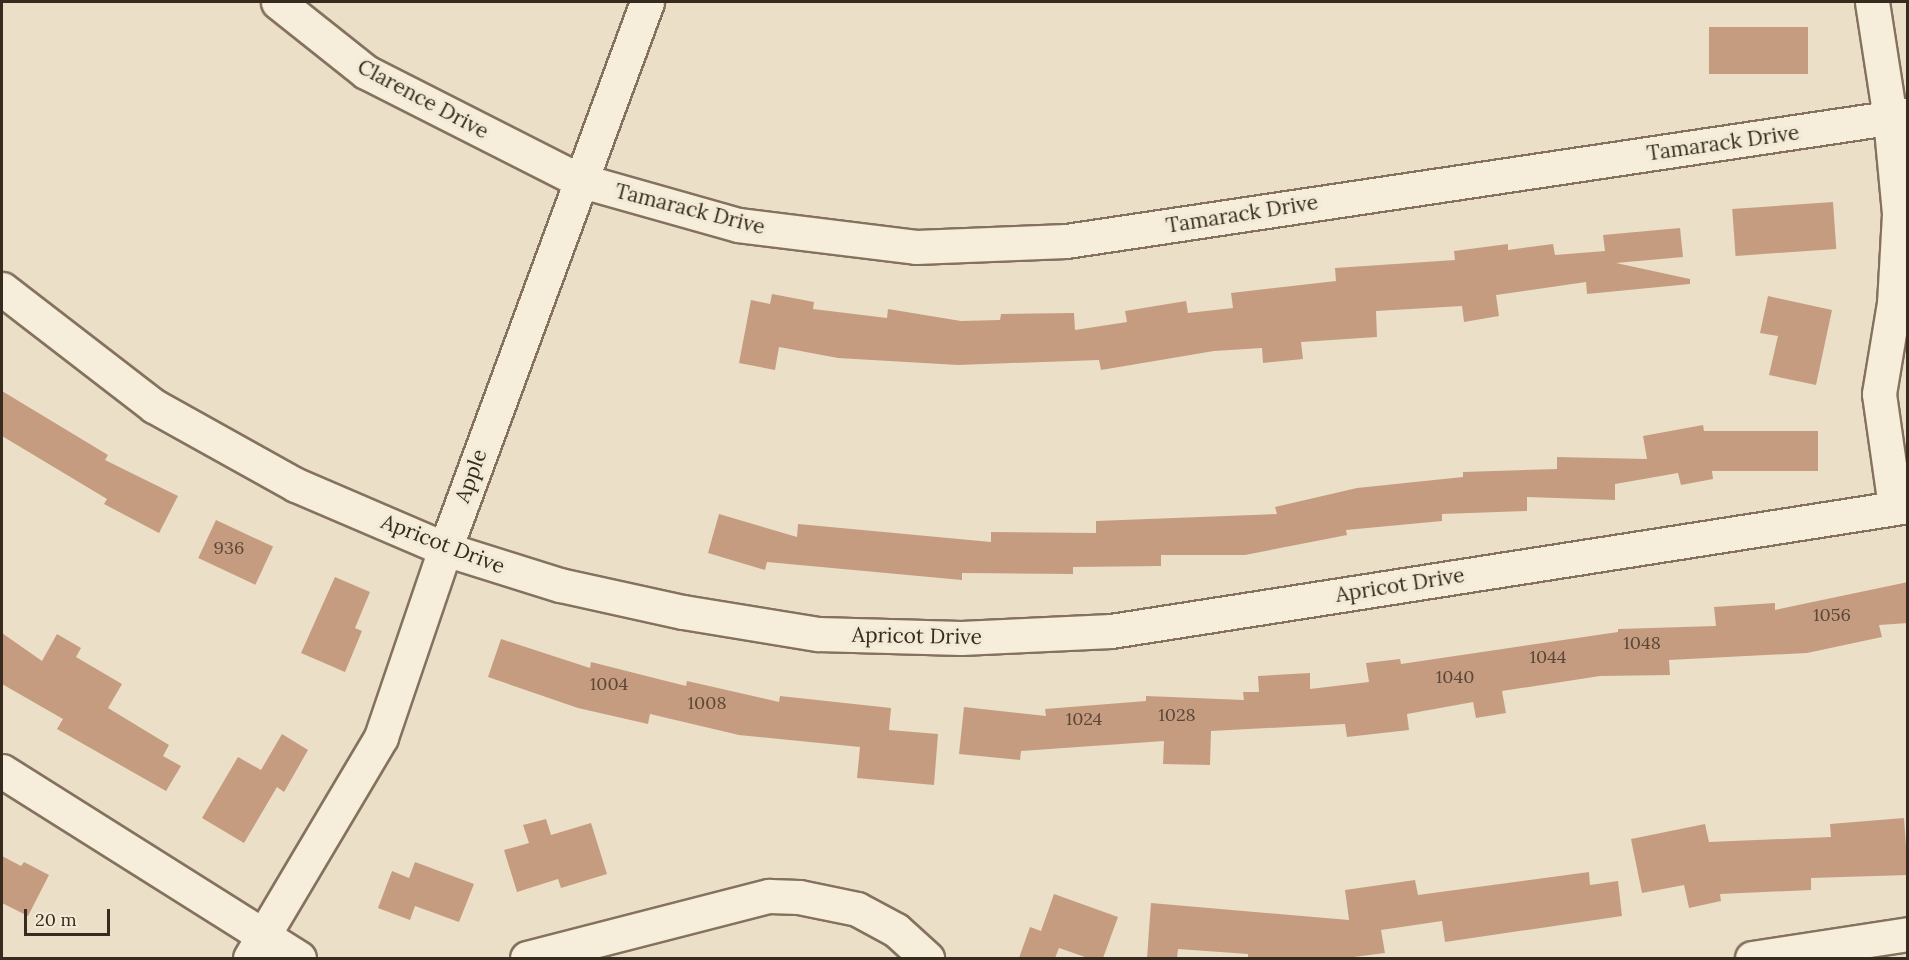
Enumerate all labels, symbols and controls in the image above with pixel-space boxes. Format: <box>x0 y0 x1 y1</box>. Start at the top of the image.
street label: Clarence Drive <box>353 54 493 144</box>
street label: Tamarack Drive <box>1645 120 1801 166</box>
street label: Tamarack Drive <box>612 178 768 240</box>
street label: Tamarack Drive <box>1164 190 1320 238</box>
street label: Apple <box>450 446 492 506</box>
street label: Apricot Drive <box>378 509 508 579</box>
house number: 936 <box>214 537 244 559</box>
street label: Apricot Drive <box>1334 562 1466 608</box>
house number: 1056 <box>1813 604 1851 626</box>
street label: Apricot Drive <box>852 622 982 650</box>
house number: 1048 <box>1623 632 1661 654</box>
house number: 1044 <box>1529 646 1567 668</box>
house number: 1040 <box>1436 666 1474 688</box>
house number: 1004 <box>590 673 628 695</box>
house number: 1008 <box>687 692 727 714</box>
house number: 1028 <box>1158 704 1196 726</box>
house number: 1024 <box>1066 708 1102 730</box>
scale bar <box>27 897 112 935</box>
text: 20 m <box>35 908 77 931</box>

